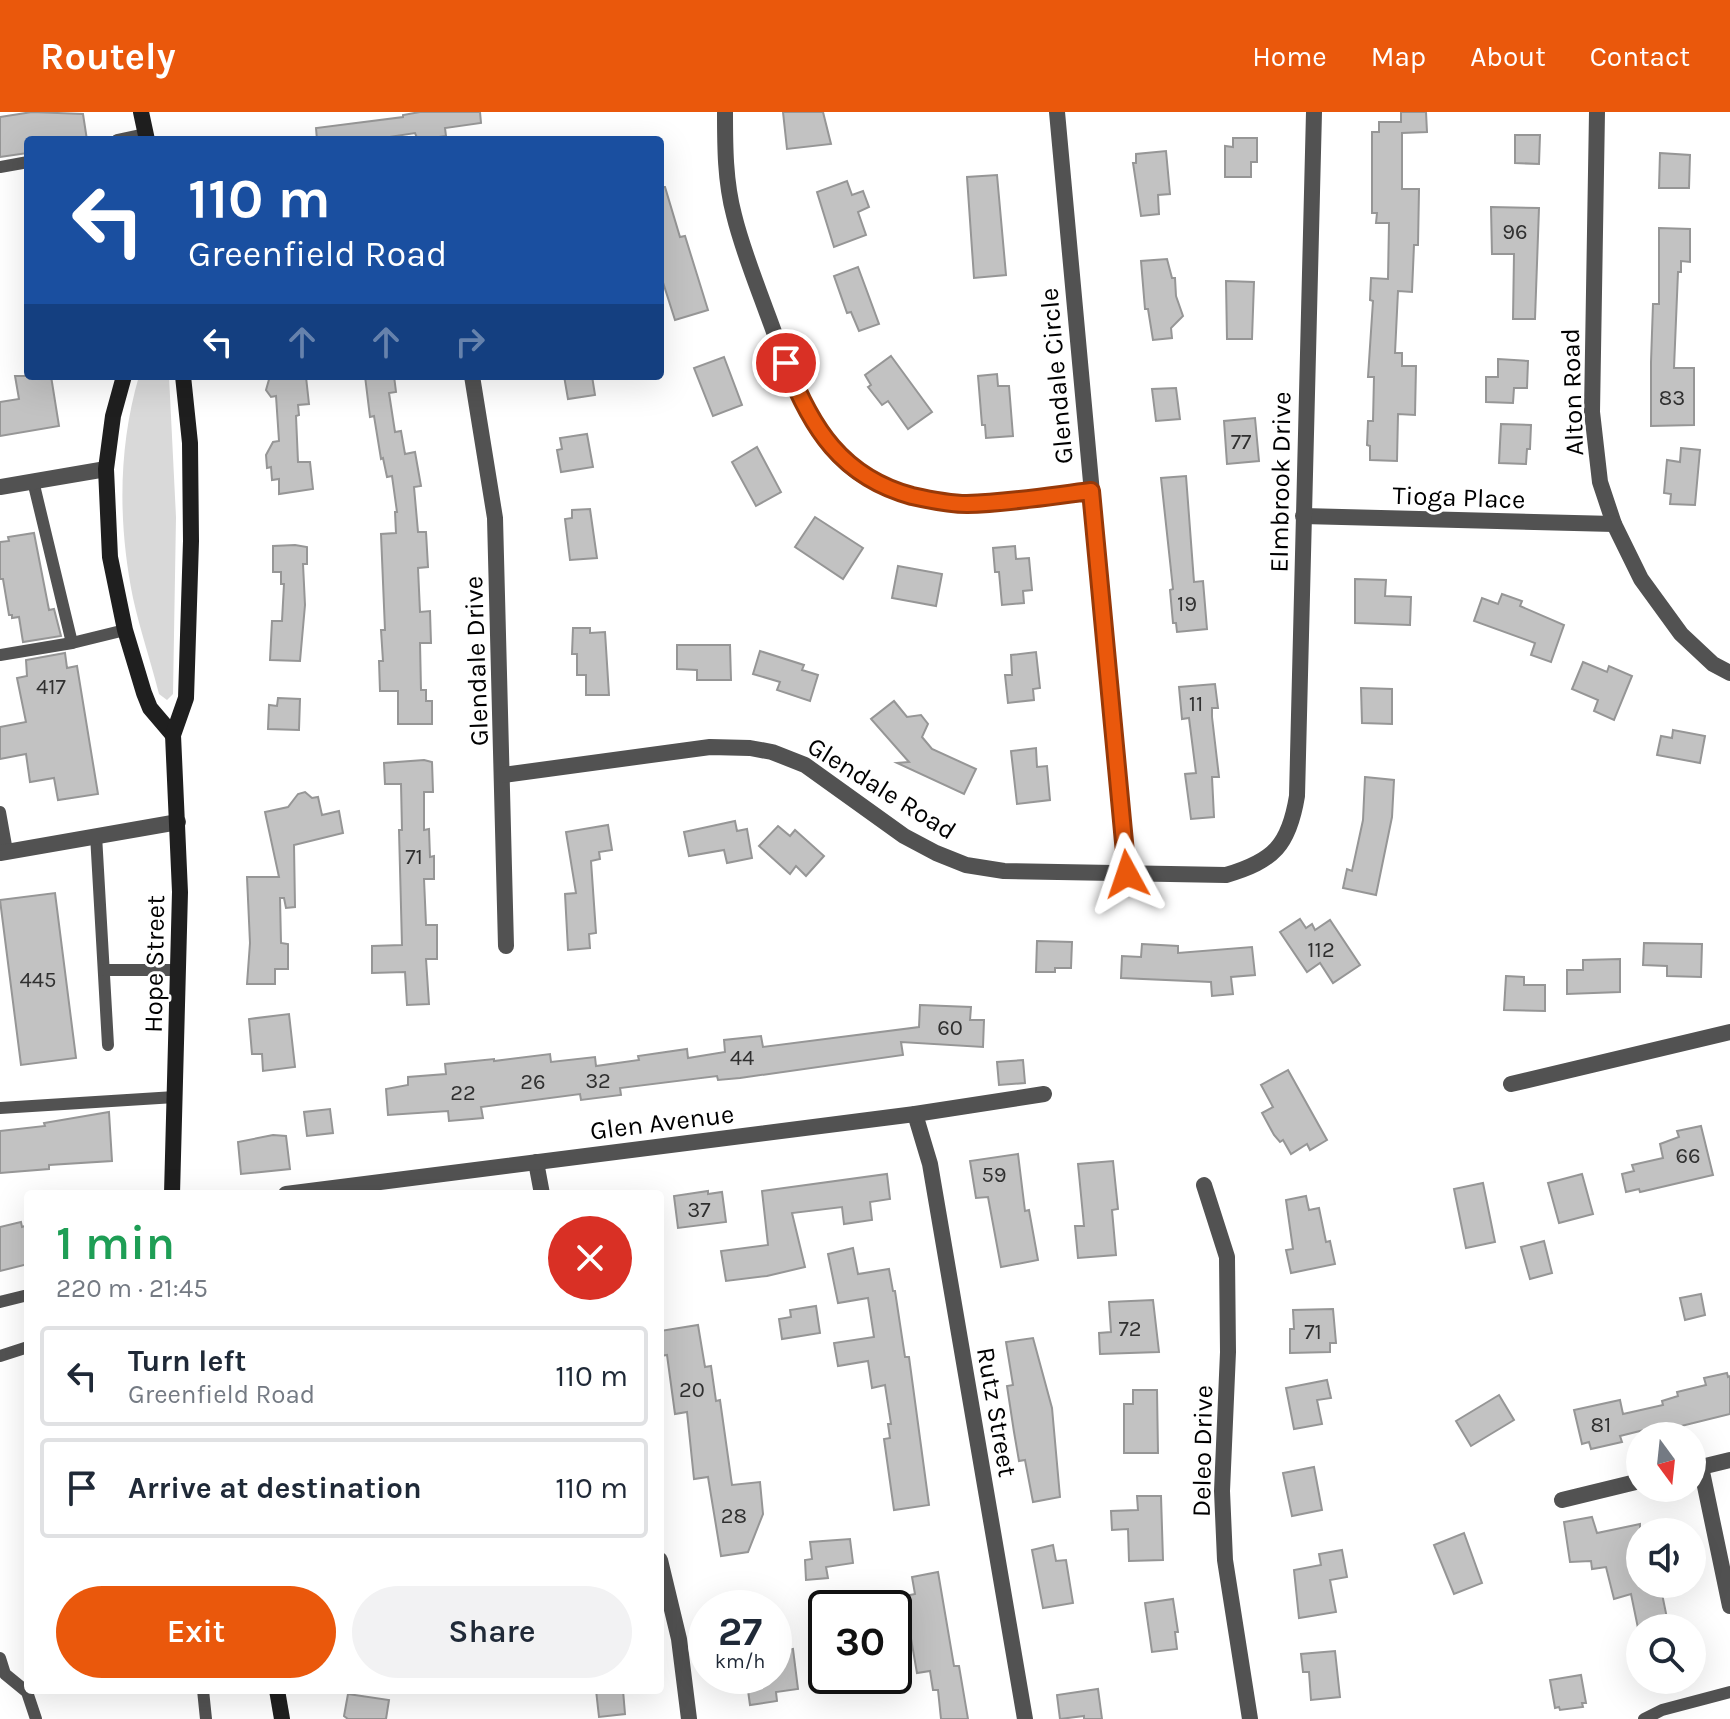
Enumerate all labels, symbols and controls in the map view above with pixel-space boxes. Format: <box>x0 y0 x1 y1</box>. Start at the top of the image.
text: Routely <box>40 34 176 79</box>
text: Home <box>1252 40 1327 73</box>
text: Map <box>1371 40 1426 73</box>
text: About <box>1470 40 1546 73</box>
text: Contact <box>1590 40 1690 73</box>
text: 110 m <box>188 166 331 231</box>
icon: left <box>56 168 160 272</box>
house number: 96 <box>1502 219 1528 245</box>
text: Greenfield Road <box>188 233 447 275</box>
street label: Glendale Circle <box>1033 287 1080 465</box>
icon: left <box>196 320 240 364</box>
icon: ahead <box>280 320 324 364</box>
icon: ahead <box>364 320 408 364</box>
icon: right <box>448 320 492 364</box>
street label: Alton Road <box>1555 328 1590 456</box>
pin <box>752 329 820 397</box>
icon: arrive <box>764 341 808 385</box>
house number: 83 <box>1659 385 1685 411</box>
street label: Elmbrook Drive <box>1263 391 1298 573</box>
house number: 77 <box>1231 429 1251 455</box>
street label: Tioga Place <box>1392 480 1526 515</box>
street label: Glendale Drive <box>458 575 495 747</box>
house number: 19 <box>1177 591 1197 617</box>
house number: 417 <box>36 674 66 700</box>
house number: 11 <box>1189 691 1203 717</box>
street label: Glendale Road <box>802 730 962 846</box>
position arrow <box>1085 832 1169 916</box>
house number: 71 <box>405 844 423 870</box>
street label: Hope Street <box>138 895 171 1033</box>
house number: 112 <box>1307 937 1335 963</box>
house number: 445 <box>20 967 57 993</box>
house number: 60 <box>937 1015 963 1041</box>
house number: 44 <box>730 1045 754 1071</box>
house number: 32 <box>585 1068 611 1094</box>
house number: 26 <box>520 1069 546 1095</box>
house number: 22 <box>450 1080 476 1106</box>
street label: Glen Avenue <box>588 1098 736 1147</box>
house number: 66 <box>1675 1143 1701 1169</box>
house number: 59 <box>981 1162 1007 1188</box>
house number: 37 <box>687 1197 711 1223</box>
text: 1 min <box>56 1215 175 1271</box>
button: close <box>548 1216 632 1300</box>
text: 220 m · 21:45 <box>56 1273 208 1304</box>
house number: 72 <box>1118 1316 1142 1342</box>
house number: 71 <box>1304 1319 1322 1345</box>
text: Turn left <box>128 1343 246 1379</box>
street label: Rutz Street <box>970 1345 1023 1480</box>
icon: left <box>60 1354 104 1398</box>
text: 110 m <box>555 1358 628 1394</box>
house number: 20 <box>679 1377 705 1403</box>
text: Greenfield Road <box>128 1379 315 1410</box>
street label: Deleo Drive <box>1186 1385 1219 1517</box>
house number: 81 <box>1591 1412 1611 1438</box>
north arrow <box>1626 1422 1706 1502</box>
map controls <box>1626 1422 1706 1694</box>
icon: arrive <box>60 1466 104 1510</box>
text: Arrive at destination <box>128 1470 422 1506</box>
text: 110 m <box>555 1470 628 1506</box>
house number: 28 <box>721 1503 747 1529</box>
button: sound <box>1626 1518 1706 1598</box>
button: Exit <box>56 1586 336 1678</box>
button: Share <box>352 1586 632 1678</box>
speed limit sign: 30 <box>808 1590 912 1694</box>
text: 27 <box>718 1608 762 1655</box>
button: search <box>1626 1614 1706 1694</box>
text: km/h <box>715 1650 765 1673</box>

